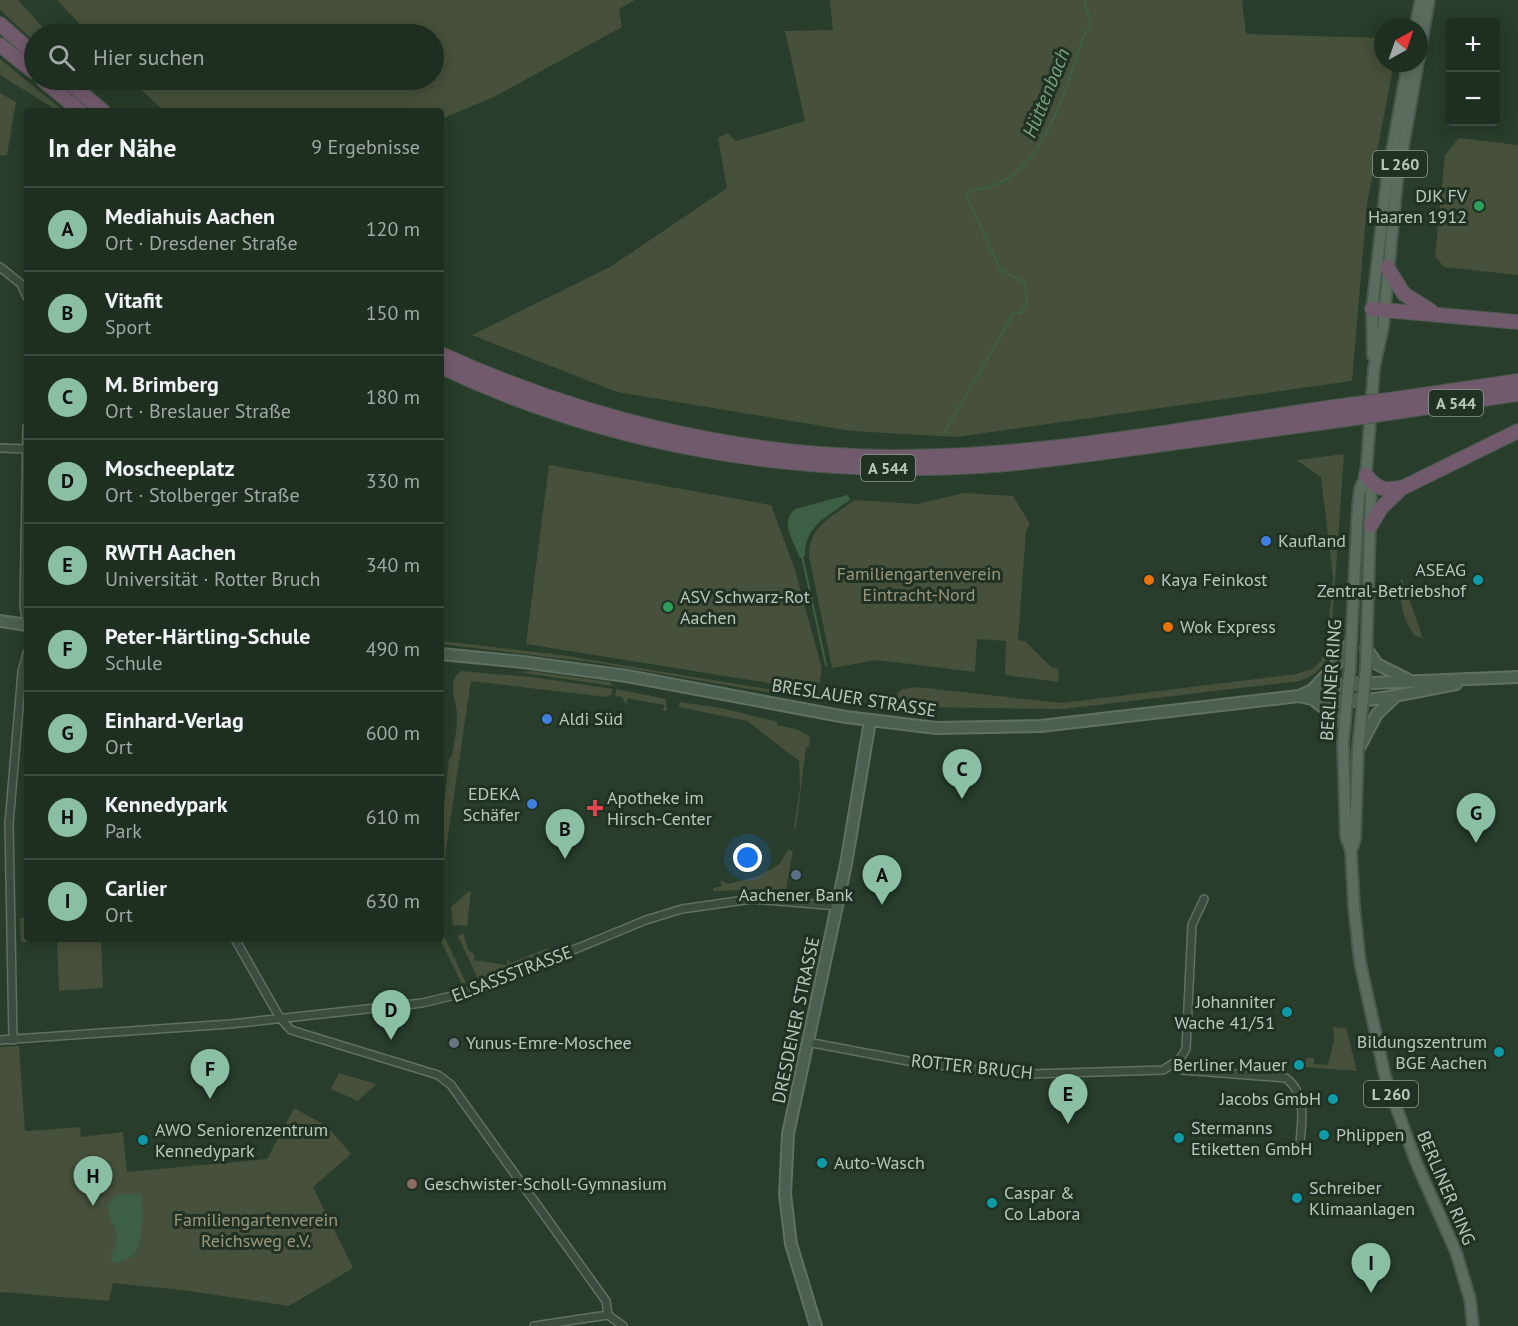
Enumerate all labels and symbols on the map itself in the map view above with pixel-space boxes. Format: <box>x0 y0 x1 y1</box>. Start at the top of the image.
north arrow <box>1374 18 1428 72</box>
water label: Hüttenbach <box>1016 44 1076 142</box>
road number: L 260 <box>1373 151 1427 177</box>
place label: DJK FV Haaren 1912 <box>1368 184 1468 228</box>
marker: DJK FV Haaren 1912 <box>1472 199 1486 213</box>
road number: A 544 <box>1429 390 1483 416</box>
road number: A 544 <box>861 455 915 481</box>
place label: Kaufland <box>1278 529 1346 552</box>
marker: Kaufland <box>1259 534 1273 548</box>
place label: ASEAG Zentral-Betriebshof <box>1317 558 1467 602</box>
park label: Familiengartenverein Eintracht-Nord <box>837 562 1001 606</box>
place label: Kaya Feinkost <box>1161 568 1267 591</box>
marker: Kaya Feinkost <box>1142 573 1156 587</box>
marker: ASEAG Zentral-Betriebshof <box>1471 573 1485 587</box>
place label: ASV Schwarz-Rot Aachen <box>680 585 810 629</box>
marker: ASV Schwarz-Rot Aachen <box>661 600 675 614</box>
place label: Wok Express <box>1180 615 1276 638</box>
street label: BERLINER RING <box>1315 618 1346 742</box>
marker: Wok Express <box>1161 620 1175 634</box>
street label: BRESLAUER STRASSE <box>770 673 938 722</box>
place label: Aldi Süd <box>559 707 623 730</box>
marker: Aldi Süd <box>540 712 554 726</box>
pin: C <box>942 750 982 799</box>
place label: EDEKA Schäfer <box>463 782 520 826</box>
place label: Apotheke im Hirsch-Center <box>607 786 712 830</box>
pin: G <box>1456 794 1496 843</box>
marker: EDEKA Schäfer <box>525 797 539 811</box>
marker: Apotheke im Hirsch-Center <box>588 801 602 815</box>
pin: B <box>546 810 584 859</box>
your location <box>733 843 762 872</box>
pin: A <box>862 856 902 905</box>
marker: Aachener Bank <box>789 868 803 882</box>
place label: Aachener Bank <box>739 883 854 906</box>
street label: DRESDENER STRASSE <box>767 935 824 1105</box>
street label: ELSASSSTRASSE <box>448 940 575 1007</box>
pin: D <box>372 990 410 1040</box>
place label: Johanniter Wache 41/51 <box>1174 990 1275 1034</box>
marker: Johanniter Wache 41/51 <box>1280 1005 1294 1019</box>
place label: Bildungszentrum BGE Aachen <box>1357 1030 1487 1074</box>
place label: Yunus-Emre-Moschee <box>466 1031 632 1054</box>
marker: Yunus-Emre-Moschee <box>447 1036 461 1050</box>
marker: Bildungszentrum BGE Aachen <box>1492 1045 1506 1059</box>
street label: ROTTER BRUCH <box>910 1049 1034 1084</box>
pin: F <box>190 1050 230 1099</box>
place label: Berliner Mauer <box>1173 1053 1287 1076</box>
marker: Berliner Mauer <box>1292 1058 1306 1072</box>
pin: E <box>1048 1074 1088 1124</box>
road number: L 260 <box>1364 1081 1418 1107</box>
place label: Jacobs GmbH <box>1219 1087 1321 1110</box>
marker: Jacobs GmbH <box>1326 1092 1340 1106</box>
place label: Stermanns Etiketten GmbH <box>1191 1116 1312 1160</box>
place label: AWO Seniorenzentrum Kennedypark <box>155 1118 328 1162</box>
place label: Phlippen <box>1336 1123 1404 1146</box>
street label: BERLINER RING <box>1412 1127 1481 1248</box>
marker: Phlippen <box>1317 1128 1331 1142</box>
marker: Stermanns Etiketten GmbH <box>1172 1131 1186 1145</box>
marker: AWO Seniorenzentrum Kennedypark <box>136 1133 150 1147</box>
place label: Auto-Wasch <box>834 1151 925 1174</box>
pin: H <box>74 1156 112 1206</box>
marker: Auto-Wasch <box>815 1156 829 1170</box>
place label: Geschwister-Scholl-Gymnasium <box>424 1172 667 1195</box>
place label: Schreiber Klimaanlagen <box>1309 1176 1415 1220</box>
marker: Geschwister-Scholl-Gymnasium <box>405 1177 419 1191</box>
place label: Caspar & Co Labora <box>1004 1181 1080 1225</box>
marker: Schreiber Klimaanlagen <box>1290 1191 1304 1205</box>
marker: Caspar & Co Labora <box>985 1196 999 1210</box>
park label: Familiengartenverein Reichsweg e.V. <box>174 1208 338 1252</box>
pin: I <box>1352 1244 1390 1293</box>

